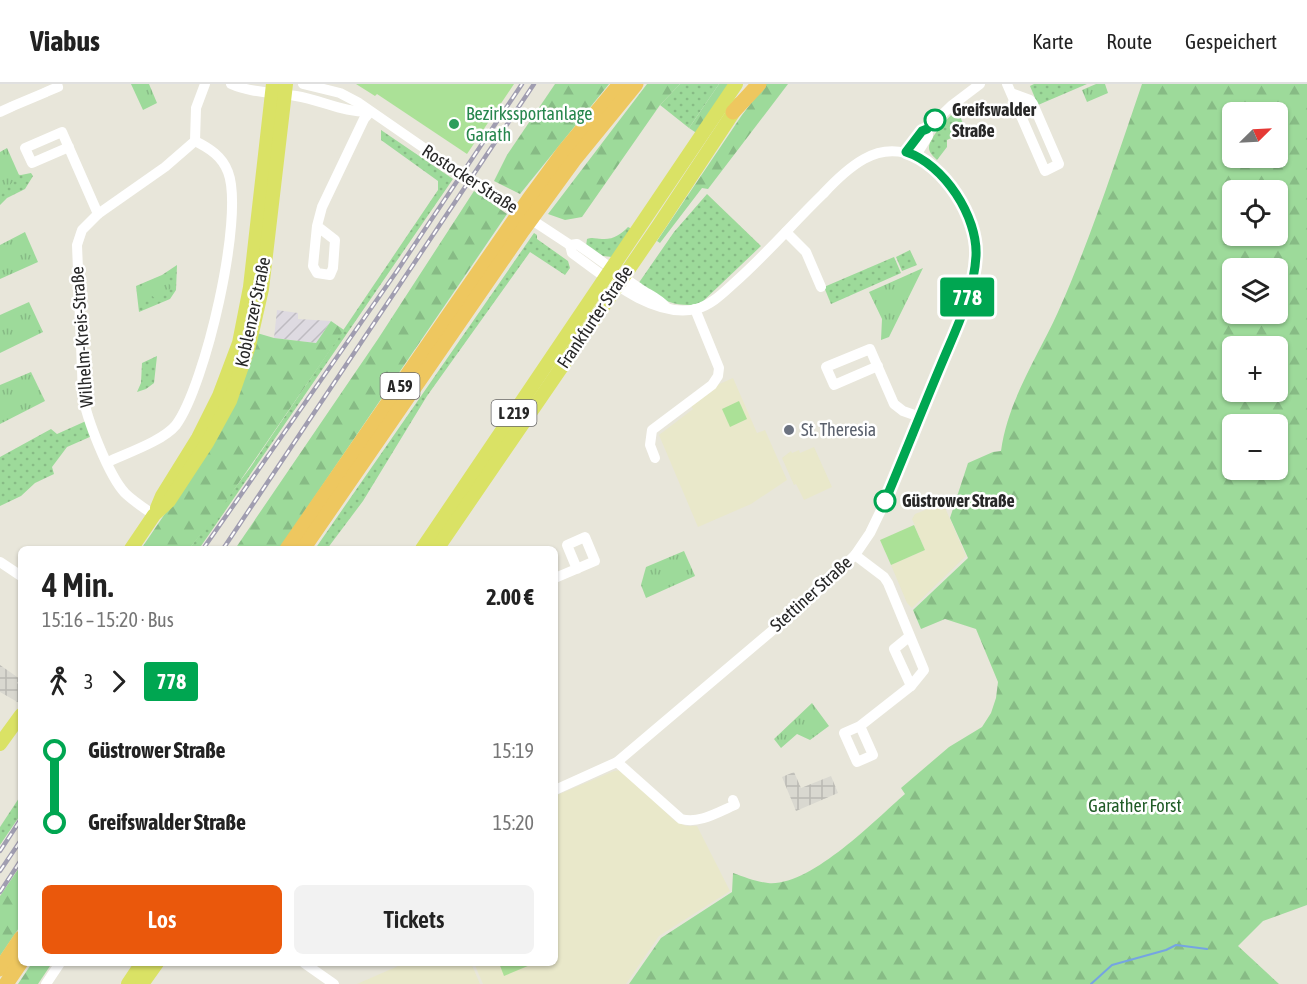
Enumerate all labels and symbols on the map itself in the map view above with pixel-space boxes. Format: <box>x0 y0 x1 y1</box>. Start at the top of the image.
place label: Greifswalder Straße <box>952 99 1037 141</box>
north arrow <box>1222 102 1288 168</box>
place label: Bezirkssportanlage Garath <box>466 103 592 145</box>
marker: Greifswalder Straße <box>924 109 946 131</box>
marker: Bezirkssportanlage Garath <box>447 117 461 131</box>
street label: Rostocker Straße <box>418 140 522 217</box>
street label: Koblenzer Straße <box>231 255 274 369</box>
street label: Frankfurter Straße <box>553 261 637 372</box>
street label: Wilhelm-Kreis-Straße <box>66 266 97 408</box>
line badge: 778 <box>932 278 1002 316</box>
road number: A 59 <box>380 373 420 399</box>
road number: L 219 <box>492 400 536 426</box>
place label: St. Theresia <box>801 419 876 440</box>
marker: St. Theresia <box>782 423 796 437</box>
marker: Güstrower Straße <box>874 490 896 512</box>
place label: Güstrower Straße <box>902 490 1015 511</box>
street label: Stettiner Straße <box>766 551 856 636</box>
park label: Garather Forst <box>1088 795 1182 816</box>

